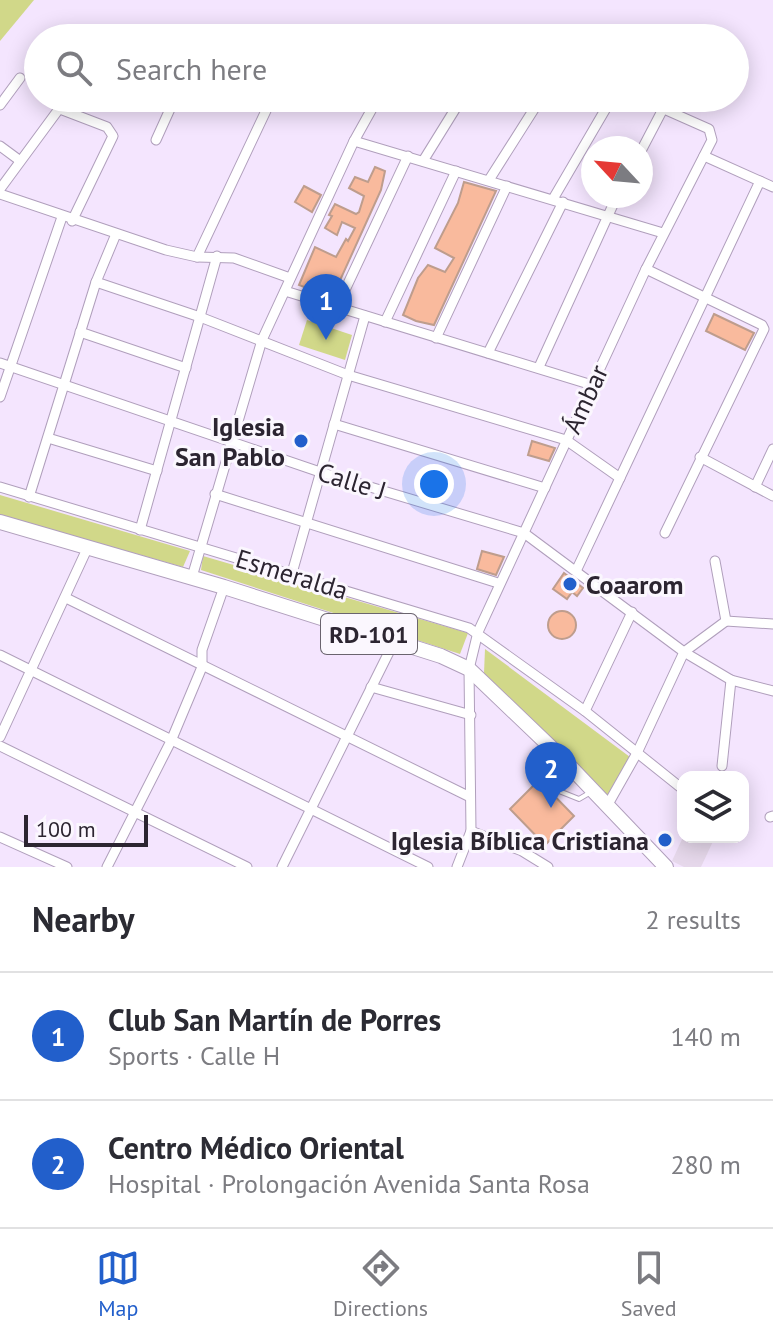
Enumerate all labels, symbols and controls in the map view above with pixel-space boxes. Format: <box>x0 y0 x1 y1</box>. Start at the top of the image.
search box <box>24 24 749 112</box>
icon: search <box>52 46 96 90</box>
text: Search here <box>116 49 267 88</box>
north arrow <box>581 136 653 208</box>
pin: 1 <box>300 274 352 340</box>
street label: Ámbar <box>555 359 615 439</box>
place label: Iglesia San Pablo <box>175 410 285 473</box>
marker: Iglesia San Pablo <box>292 432 310 450</box>
street label: Calle J <box>314 455 390 507</box>
your location <box>414 464 454 504</box>
street label: Esmeralda <box>232 541 352 607</box>
place label: Coaarom <box>586 568 683 601</box>
marker: Coaarom <box>561 575 579 593</box>
road number: RD-101 <box>321 614 417 654</box>
pin: 2 <box>525 742 577 808</box>
map controls <box>677 771 749 843</box>
button: layers <box>677 771 749 843</box>
scale bar <box>24 811 148 847</box>
text: 100 m <box>36 815 96 843</box>
place label: Iglesia Bíblica Cristiana <box>391 824 649 857</box>
marker: Iglesia Bíblica Cristiana <box>656 831 674 849</box>
text: Nearby <box>32 897 134 941</box>
text: 2 results <box>646 903 741 936</box>
text: Club San Martín de Porres <box>108 1000 441 1039</box>
text: 1 <box>51 1020 65 1053</box>
text: 140 m <box>670 1020 741 1053</box>
text: Sports · Calle H <box>108 1039 280 1072</box>
text: Centro Médico Oriental <box>108 1128 404 1167</box>
text: 2 <box>51 1148 65 1181</box>
text: 280 m <box>670 1148 741 1181</box>
text: Hospital · Prolongación Avenida Santa Rosa <box>108 1167 590 1200</box>
tab: Map <box>96 1246 140 1322</box>
tab: Directions <box>333 1246 428 1322</box>
tab: Saved <box>621 1246 677 1322</box>

